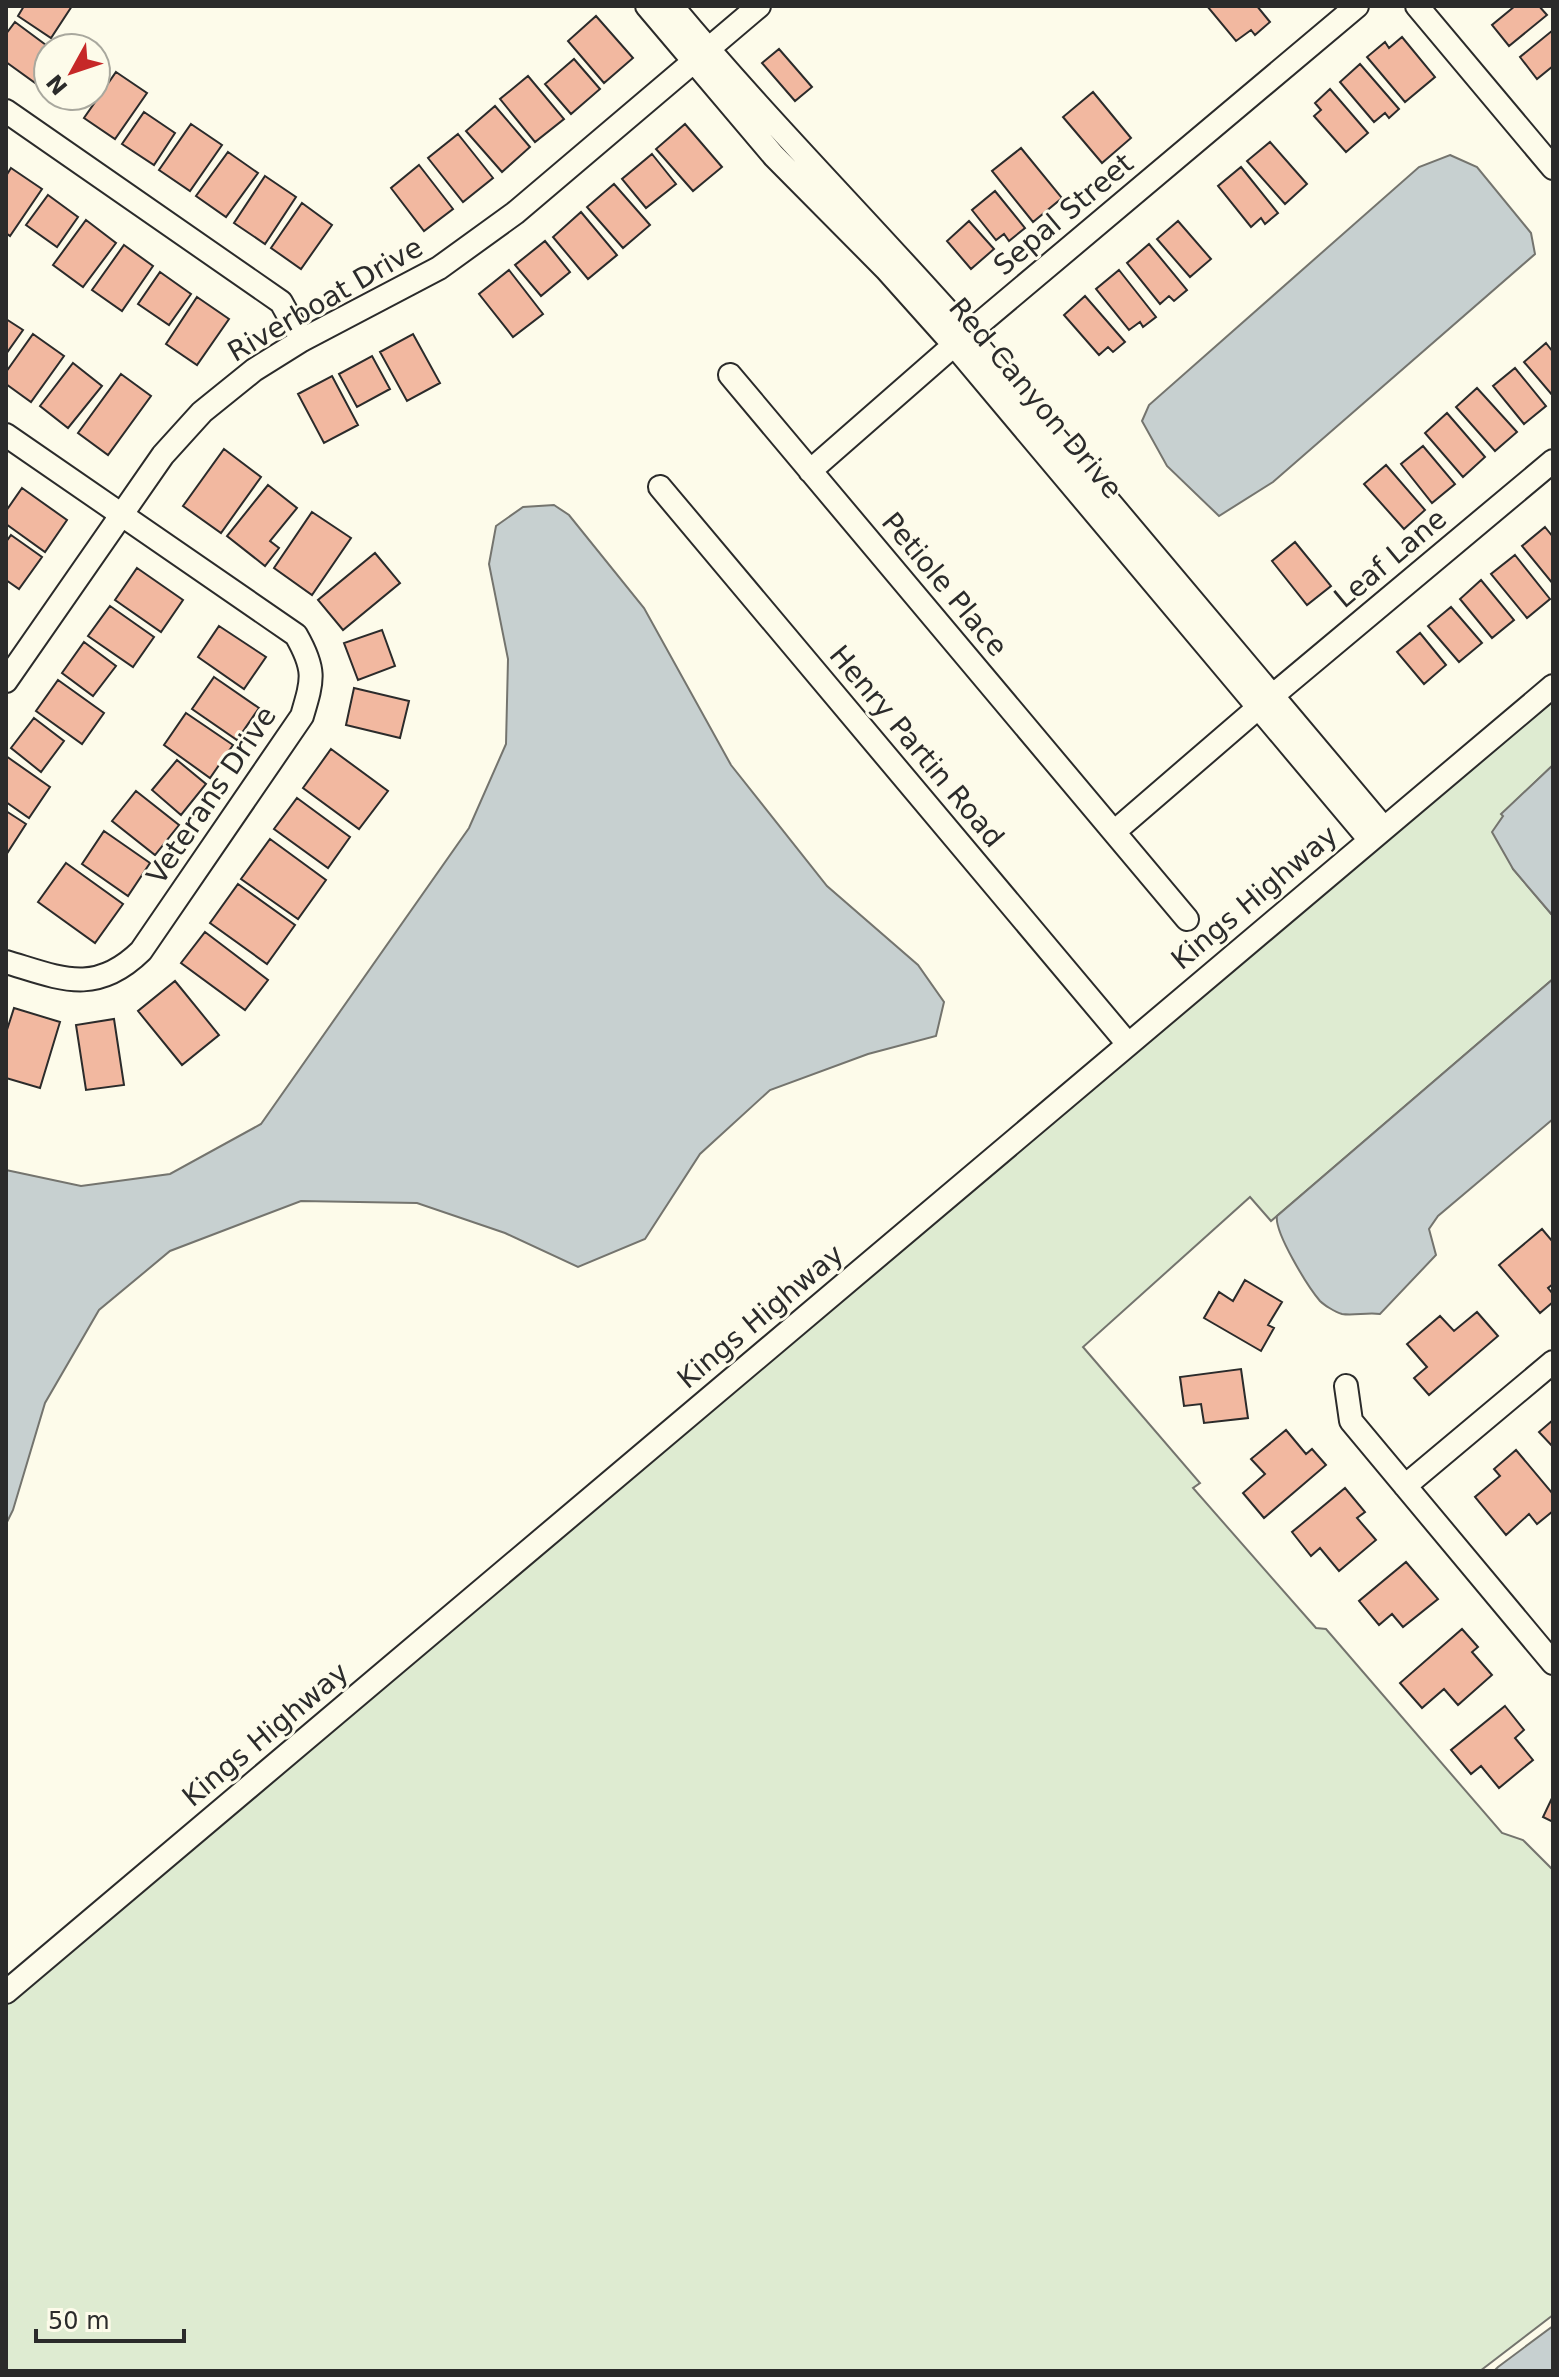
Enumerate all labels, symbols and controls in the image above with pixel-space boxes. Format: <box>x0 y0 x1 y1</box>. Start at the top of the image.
north arrow <box>32 32 112 112</box>
text: N <box>42 69 73 100</box>
street label: Sepal Street <box>987 147 1140 282</box>
street label: Riverboat Drive <box>222 230 428 369</box>
street label: Red Canyon Drive <box>942 291 1129 505</box>
street label: Leaf Lane <box>1328 502 1453 615</box>
street label: Petiole Place <box>875 506 1014 663</box>
street label: Henry Partin Road <box>823 639 1011 854</box>
street label: Veterans Drive <box>140 700 283 890</box>
street label: Kings Highway <box>1165 818 1344 976</box>
street label: Kings Highway <box>671 1237 850 1395</box>
street label: Kings Highway <box>176 1655 355 1813</box>
scale bar <box>36 2293 184 2343</box>
text: 50 m <box>48 2307 110 2335</box>

